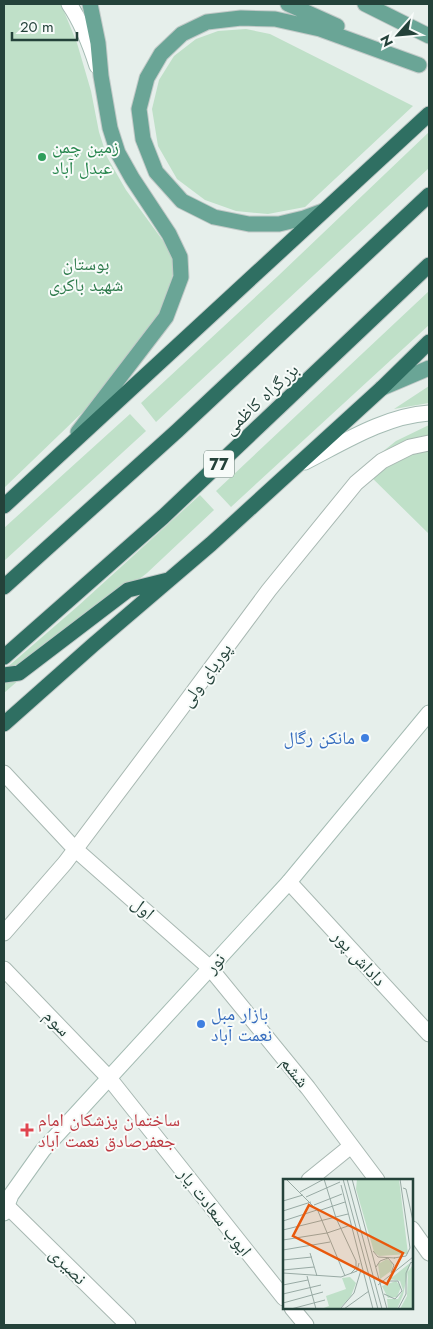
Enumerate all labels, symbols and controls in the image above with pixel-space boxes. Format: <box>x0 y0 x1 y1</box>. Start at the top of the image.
scale bar <box>12 10 78 42</box>
north arrow <box>373 10 423 60</box>
text: 20 m <box>20 16 54 38</box>
text: N <box>375 31 398 50</box>
place label: زمین چمن عبدل آباد <box>52 134 119 181</box>
marker: زمین چمن عبدل آباد <box>36 151 48 163</box>
park label: بوستان شهید باکری <box>49 251 123 298</box>
street label: بزرگراه کاظمی <box>218 357 305 441</box>
road number: 77 <box>204 450 234 478</box>
street label: پوریای ولی <box>174 638 238 712</box>
place label: مانکن رگال <box>283 725 355 751</box>
marker: مانکن رگال <box>359 732 371 744</box>
street label: اول <box>126 891 160 925</box>
street label: داداش پور <box>325 923 392 992</box>
street label: نور <box>198 947 231 980</box>
place label: بازار مبل نعمت آباد <box>211 1001 272 1048</box>
street label: سوم <box>38 1004 76 1042</box>
marker: بازار مبل نعمت آباد <box>195 1018 207 1030</box>
street label: ششم <box>274 1051 316 1093</box>
place label: ساختمان پزشکان امام جعفرصادق نعمت آباد <box>38 1107 180 1154</box>
marker: ساختمان پزشکان امام جعفرصادق نعمت آباد <box>20 1123 34 1137</box>
street label: ایوب سعادت یار <box>171 1161 258 1262</box>
inset map <box>283 1179 413 1309</box>
street label: نصیری <box>43 1241 93 1291</box>

